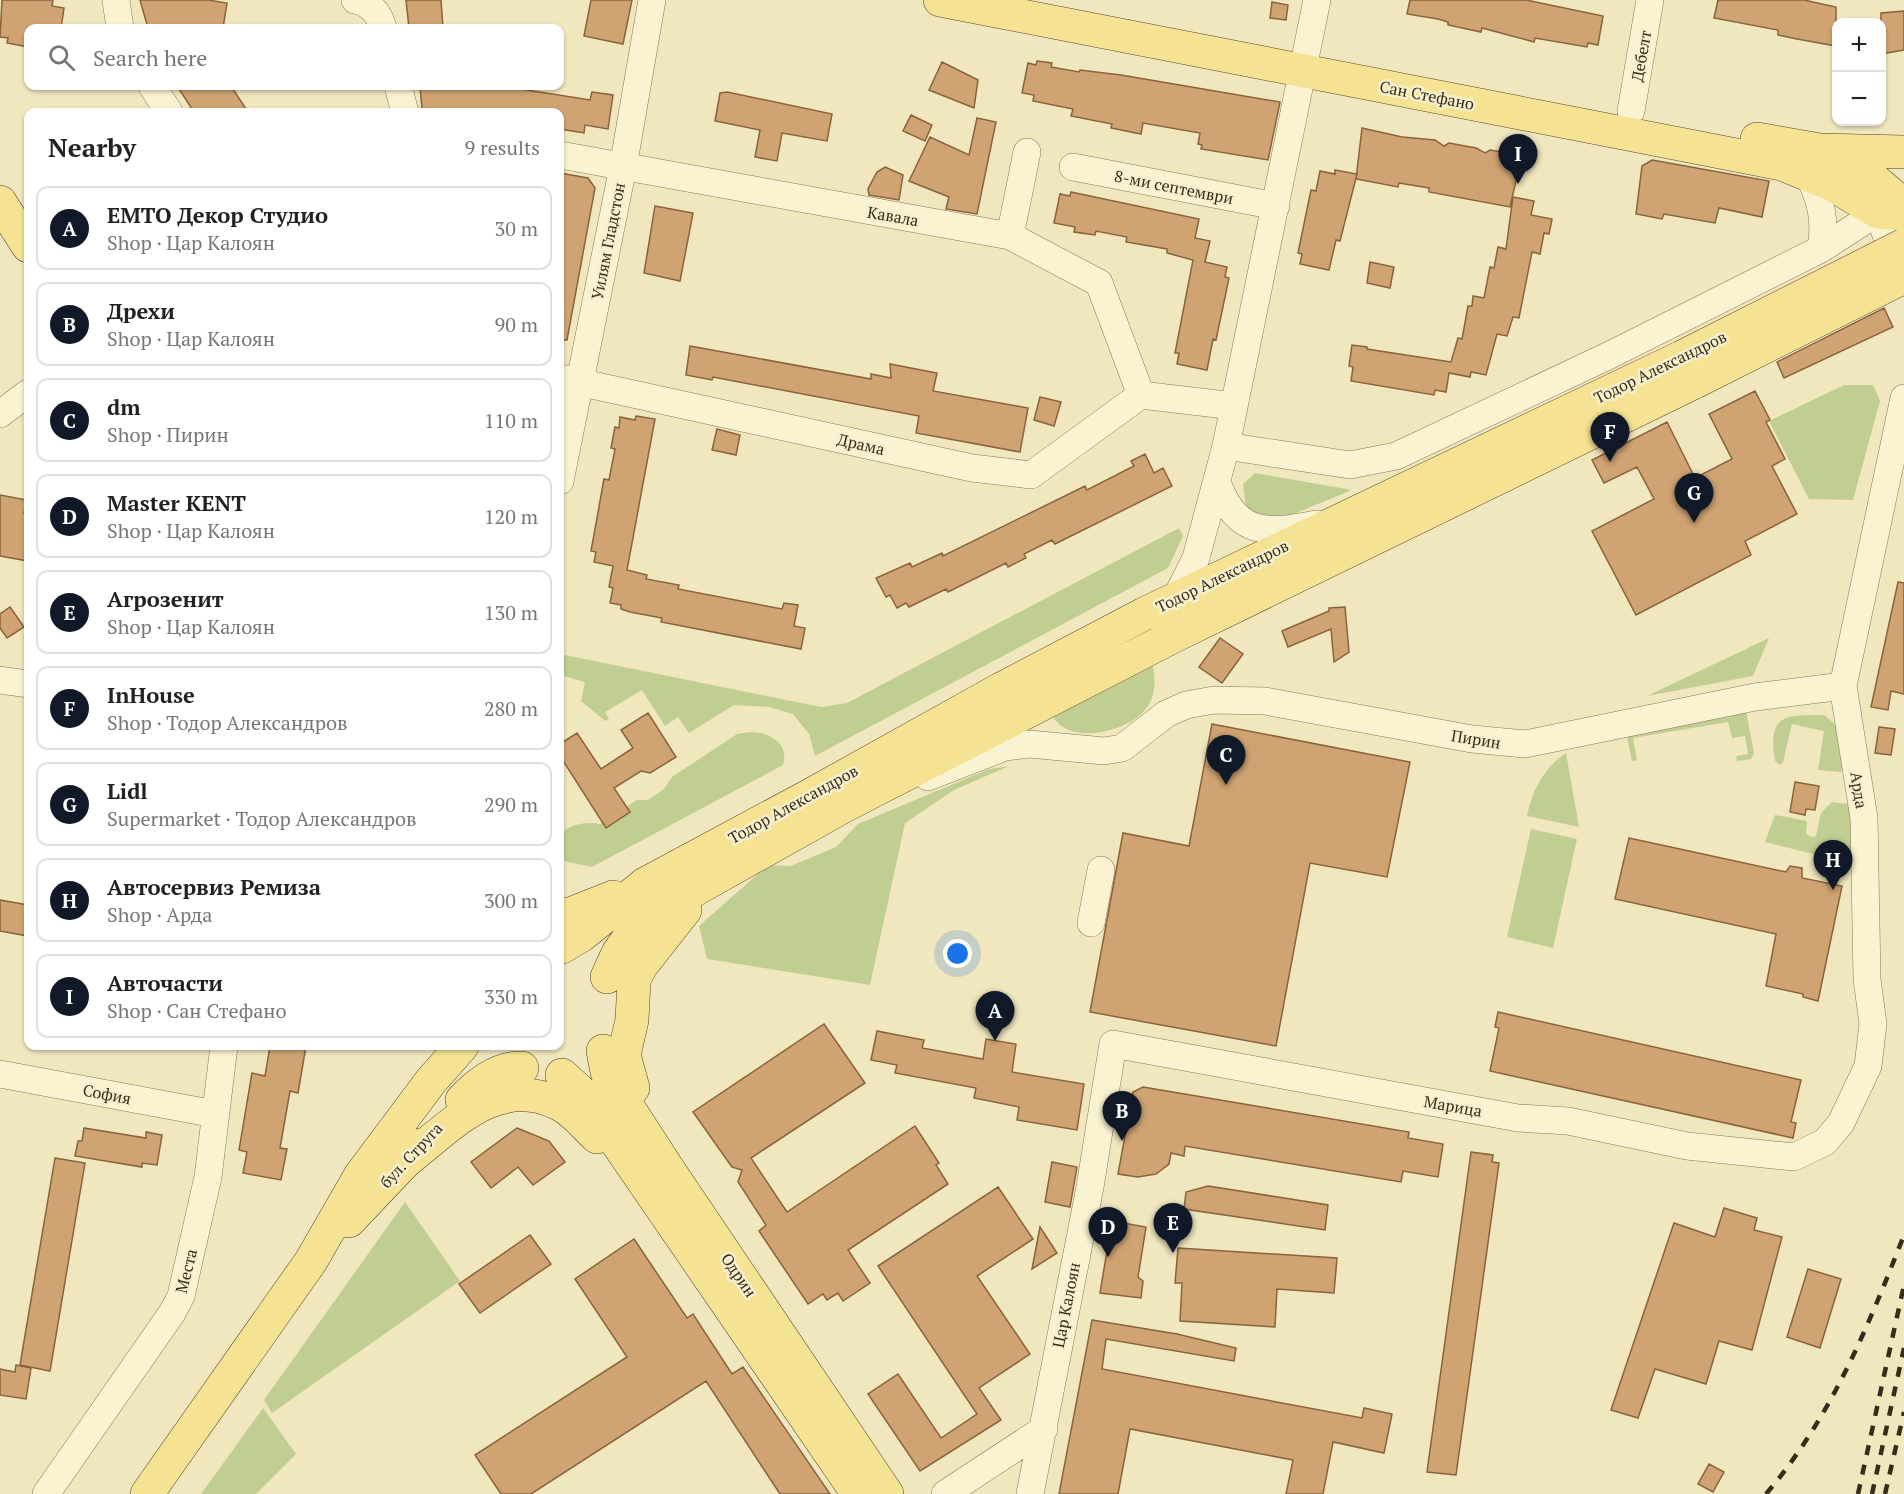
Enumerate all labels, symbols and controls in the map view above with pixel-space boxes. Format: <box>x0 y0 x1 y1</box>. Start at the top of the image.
map controls <box>1832 18 1886 126</box>
button: + <box>1832 18 1886 72</box>
search box <box>24 24 564 90</box>
street label: Дебелт <box>1626 29 1656 83</box>
icon: search <box>45 41 78 74</box>
text: Search here <box>93 43 207 72</box>
button: − <box>1832 72 1886 126</box>
street label: Сан Стефано <box>1378 75 1476 115</box>
text: Nearby <box>48 130 136 164</box>
text: 9 results <box>465 134 540 161</box>
pin: I <box>1498 134 1538 184</box>
street label: 8-ми септември <box>1113 165 1236 209</box>
street label: Уилям Гладстон <box>586 180 630 301</box>
text: ЕМТО Декор Студио <box>107 200 328 229</box>
street label: Кавала <box>866 201 920 231</box>
text: A <box>62 215 77 242</box>
text: 30 m <box>495 215 538 242</box>
text: Shop · Цар Калоян <box>107 229 275 256</box>
text: Дрехи <box>107 296 175 325</box>
text: B <box>63 311 76 338</box>
text: 90 m <box>495 311 538 338</box>
text: Shop · Цар Калоян <box>107 325 275 352</box>
street label: Тодор Александров <box>1590 325 1730 409</box>
text: dm <box>107 392 141 421</box>
text: C <box>63 407 76 434</box>
text: 110 m <box>484 407 538 434</box>
pin: F <box>1590 412 1630 462</box>
text: Shop · Пирин <box>107 421 229 448</box>
street label: Драма <box>835 428 887 460</box>
pin: G <box>1674 474 1714 523</box>
text: Master KENT <box>107 488 246 517</box>
text: D <box>62 503 77 530</box>
text: 120 m <box>484 503 538 530</box>
text: Shop · Цар Калоян <box>107 517 275 544</box>
street label: Тодор Александров <box>1152 534 1292 618</box>
text: Агрозенит <box>107 584 224 613</box>
text: E <box>63 599 76 626</box>
text: 130 m <box>484 599 538 626</box>
text: Shop · Цар Калоян <box>107 613 275 640</box>
text: InHouse <box>107 680 195 709</box>
text: F <box>64 695 75 722</box>
text: 280 m <box>484 695 538 722</box>
text: Shop · Тодор Александров <box>107 709 348 736</box>
street label: Пирин <box>1450 724 1503 754</box>
pin: C <box>1206 736 1246 785</box>
street label: Тодор Александров <box>724 759 862 849</box>
street label: Арда <box>1845 770 1873 810</box>
text: Lidl <box>107 776 148 805</box>
text: G <box>62 791 77 818</box>
text: 290 m <box>484 791 538 818</box>
text: Supermarket · Тодор Александров <box>107 805 417 832</box>
pin: H <box>1814 840 1852 890</box>
text: Автосервиз Ремиза <box>107 872 321 901</box>
text: H <box>62 887 77 914</box>
text: 300 m <box>484 887 538 914</box>
text: Shop · Арда <box>107 901 212 928</box>
your location <box>943 939 972 968</box>
text: Авточасти <box>107 968 223 997</box>
text: I <box>66 983 73 1010</box>
text: 330 m <box>484 983 538 1010</box>
pin: A <box>976 992 1014 1041</box>
text: Shop · Сан Стефано <box>107 997 287 1024</box>
street label: София <box>81 1079 133 1109</box>
street label: Марица <box>1422 1090 1484 1122</box>
pin: B <box>1102 1092 1142 1141</box>
street label: бул. Струга <box>375 1117 447 1193</box>
pin: E <box>1154 1204 1192 1253</box>
pin: D <box>1088 1208 1128 1257</box>
street label: Места <box>170 1246 202 1296</box>
street label: Одрин <box>716 1249 762 1302</box>
street label: Цар Калоян <box>1047 1260 1085 1350</box>

